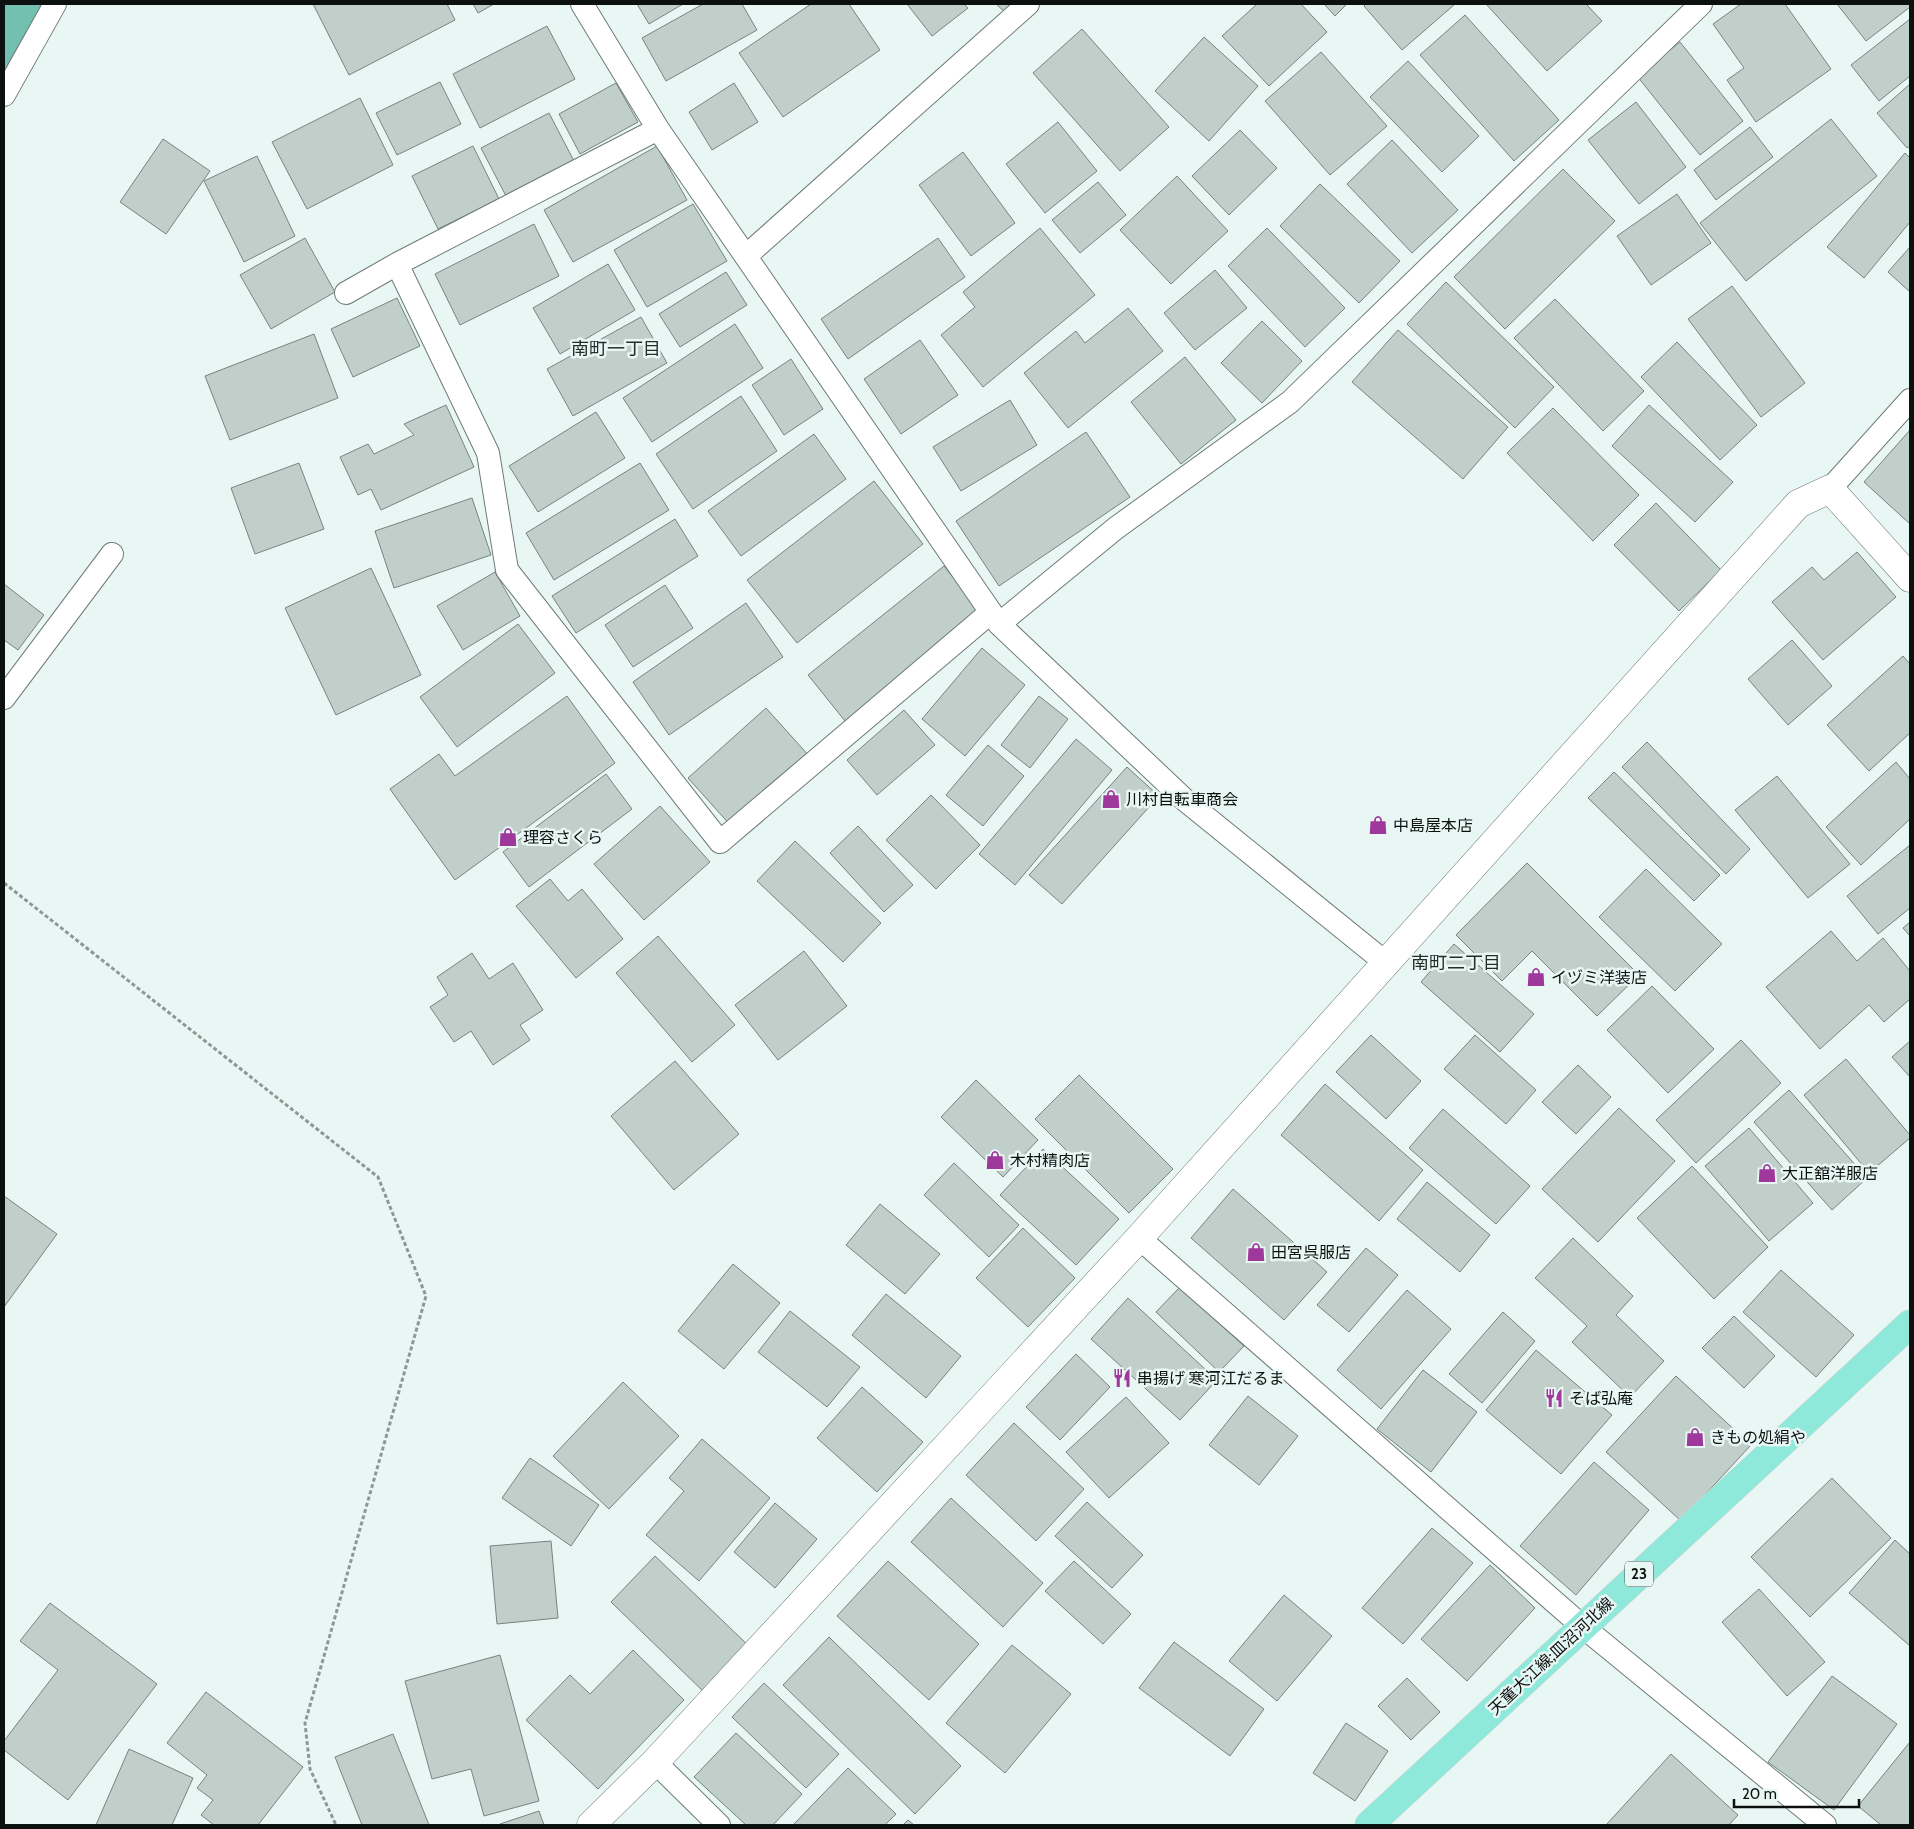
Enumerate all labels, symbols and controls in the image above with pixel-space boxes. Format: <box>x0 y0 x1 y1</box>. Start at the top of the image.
district label: 南町一丁目 <box>571 338 661 360</box>
shop icon: 川村自転車商会 <box>1100 788 1122 810</box>
place label: 川村自転車商会 <box>1126 790 1238 809</box>
shop icon: 中島屋本店 <box>1367 814 1389 836</box>
place label: 中島屋本店 <box>1393 816 1473 835</box>
shop icon: 理容さくら <box>497 826 519 848</box>
place label: 理容さくら <box>523 828 603 847</box>
district label: 南町二丁目 <box>1411 952 1501 974</box>
shop icon: イヅミ洋装店 <box>1525 966 1547 988</box>
place label: イヅミ洋装店 <box>1551 968 1647 987</box>
shop icon: 木村精肉店 <box>984 1149 1006 1171</box>
place label: 木村精肉店 <box>1010 1151 1090 1170</box>
shop icon: 大正舘洋服店 <box>1756 1162 1778 1184</box>
place label: 大正舘洋服店 <box>1782 1164 1878 1183</box>
shop icon: 田宮呉服店 <box>1245 1241 1267 1263</box>
place label: 田宮呉服店 <box>1271 1243 1351 1262</box>
restaurant icon: 串揚げ 寒河江だるま <box>1111 1367 1133 1389</box>
place label: 串揚げ 寒河江だるま <box>1137 1369 1285 1388</box>
restaurant icon: そば弘庵 <box>1543 1387 1565 1409</box>
place label: そば弘庵 <box>1569 1389 1633 1408</box>
shop icon: きもの処絹や <box>1684 1426 1706 1448</box>
place label: きもの処絹や <box>1710 1428 1806 1447</box>
road number: 23 <box>1625 1562 1653 1586</box>
street label: 天童大江線;皿沼河北線 <box>1485 1593 1617 1719</box>
scale bar <box>1734 1776 1859 1808</box>
text: 20 m <box>1742 1785 1777 1803</box>

